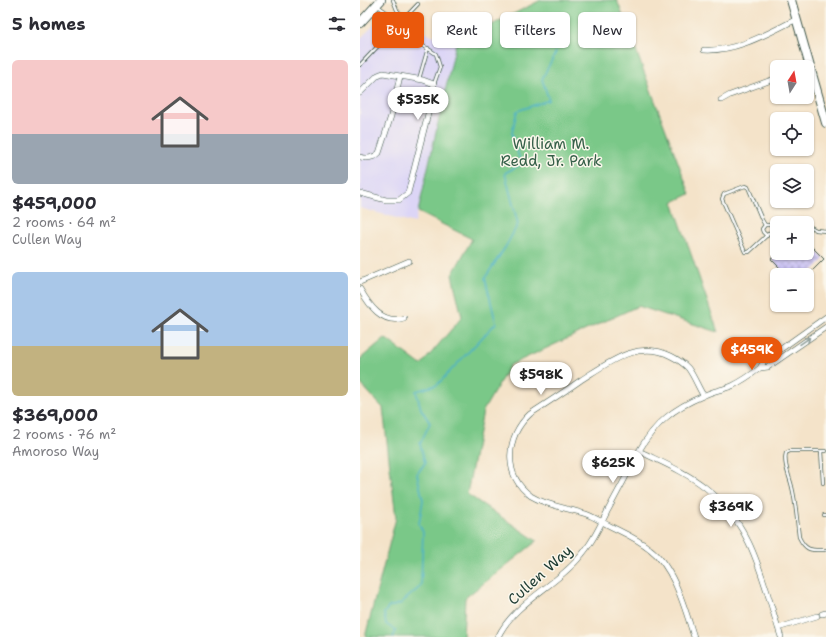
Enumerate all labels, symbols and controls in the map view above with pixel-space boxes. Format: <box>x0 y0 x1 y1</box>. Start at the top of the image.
chip: Buy <box>372 12 424 48</box>
chip: Rent <box>432 12 492 48</box>
chip: Filters <box>500 12 570 48</box>
chip: New <box>578 12 636 48</box>
text: 5 homes <box>12 13 85 35</box>
icon: filters <box>326 13 348 35</box>
north arrow <box>770 60 814 104</box>
map controls <box>770 60 814 312</box>
icon: home <box>144 86 216 158</box>
pin: $535K <box>390 87 446 121</box>
text: $535K <box>397 91 439 108</box>
button: locate <box>770 112 814 156</box>
park label: William M. Redd, Jr. Park <box>500 134 602 171</box>
button: layers <box>770 164 814 208</box>
text: $459,000 <box>12 192 97 214</box>
text: 2 rooms · 64 m² <box>12 214 116 231</box>
button: + <box>770 216 814 260</box>
text: Cullen Way <box>12 231 82 248</box>
button: − <box>770 268 814 312</box>
icon: home <box>144 298 216 370</box>
pin: $459K <box>724 337 780 371</box>
one-way arrow <box>800 337 811 345</box>
text: $459K <box>730 341 774 358</box>
pin: $598K <box>513 362 569 396</box>
text: $598K <box>519 366 563 383</box>
text: $369,000 <box>12 404 98 426</box>
text: 2 rooms · 76 m² <box>12 426 116 443</box>
text: Amoroso Way <box>12 443 99 460</box>
pin: $625K <box>585 450 641 484</box>
text: $625K <box>591 454 635 471</box>
pin: $369K <box>703 494 759 528</box>
text: $369K <box>709 498 753 515</box>
street label: Cullen Way <box>503 541 577 609</box>

